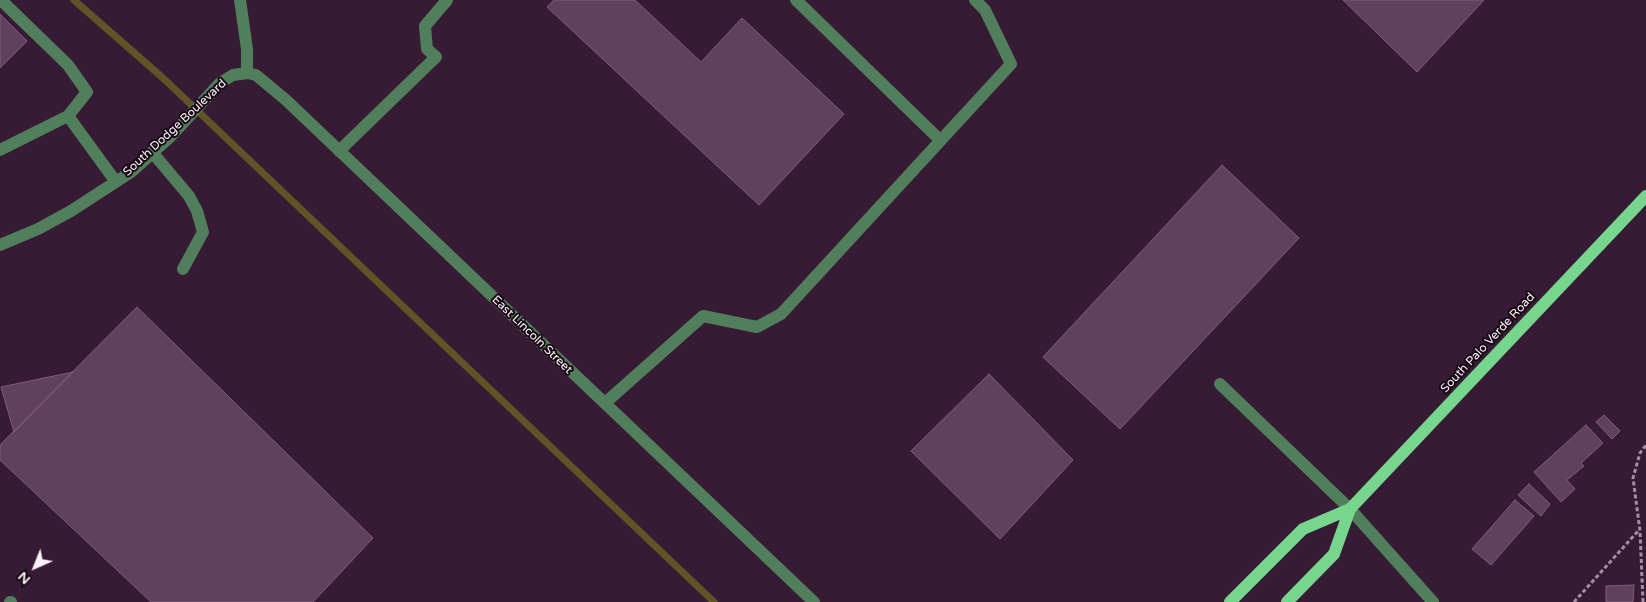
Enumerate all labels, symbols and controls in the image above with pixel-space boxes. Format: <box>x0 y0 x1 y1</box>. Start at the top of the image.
street label: South Dodge Boulevard <box>120 76 230 180</box>
street label: South Palo Verde Road <box>1438 290 1538 396</box>
street label: East Lincoln Street <box>489 293 575 377</box>
north arrow <box>10 542 60 592</box>
text: N <box>14 568 34 588</box>

